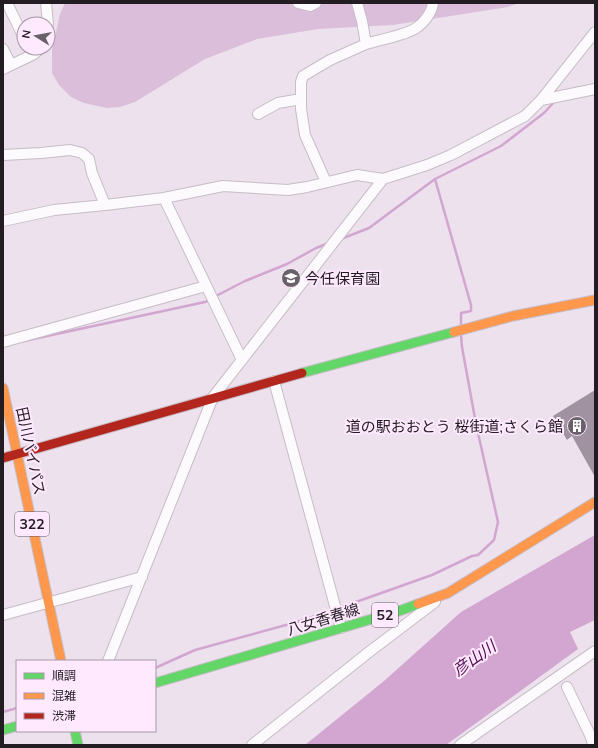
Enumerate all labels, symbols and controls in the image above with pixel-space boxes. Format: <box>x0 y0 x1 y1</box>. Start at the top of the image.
north arrow <box>16 16 56 56</box>
text: N <box>19 29 34 40</box>
school or university icon: 今任保育園 <box>280 267 302 289</box>
place label: 今任保育園 <box>305 269 380 288</box>
street label: 田川バイパス <box>12 405 50 497</box>
building icon: 道の駅おおとう 桜街道;さくら館 <box>566 415 588 437</box>
place label: 道の駅おおとう 桜街道;さくら館 <box>346 417 563 436</box>
road number: 322 <box>15 512 49 536</box>
street label: 八女香春線 <box>284 599 362 639</box>
road number: 52 <box>372 603 398 627</box>
water label: 彦山川 <box>449 635 501 680</box>
legend <box>16 660 156 732</box>
text: 順調 <box>52 668 76 683</box>
text: 混雑 <box>52 688 76 703</box>
text: 渋滞 <box>52 708 76 723</box>

